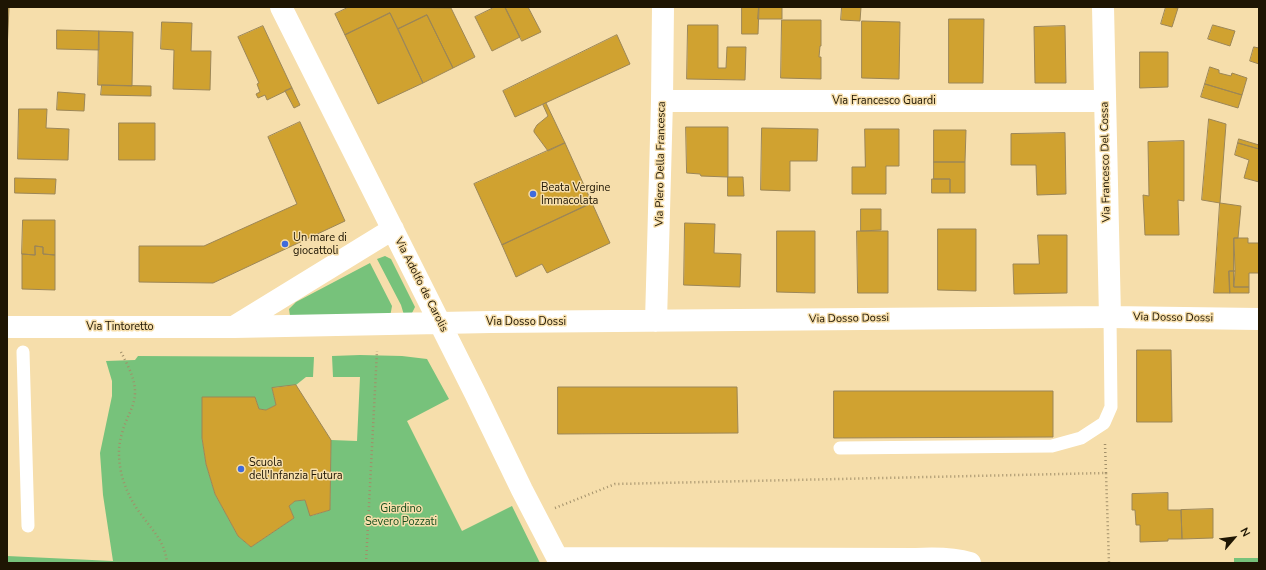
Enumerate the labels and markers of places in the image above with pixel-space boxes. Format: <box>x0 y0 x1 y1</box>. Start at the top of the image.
place label: Beata Vergine Immacolata <box>541 181 610 207</box>
marker: Beata Vergine Immacolata <box>528 189 538 199</box>
place label: Un mare di giocattoli <box>293 231 347 257</box>
marker: Un mare di giocattoli <box>280 239 290 249</box>
place label: Scuola dell'Infanzia Futura <box>249 456 343 482</box>
marker: Scuola dell'Infanzia Futura <box>236 464 246 474</box>

